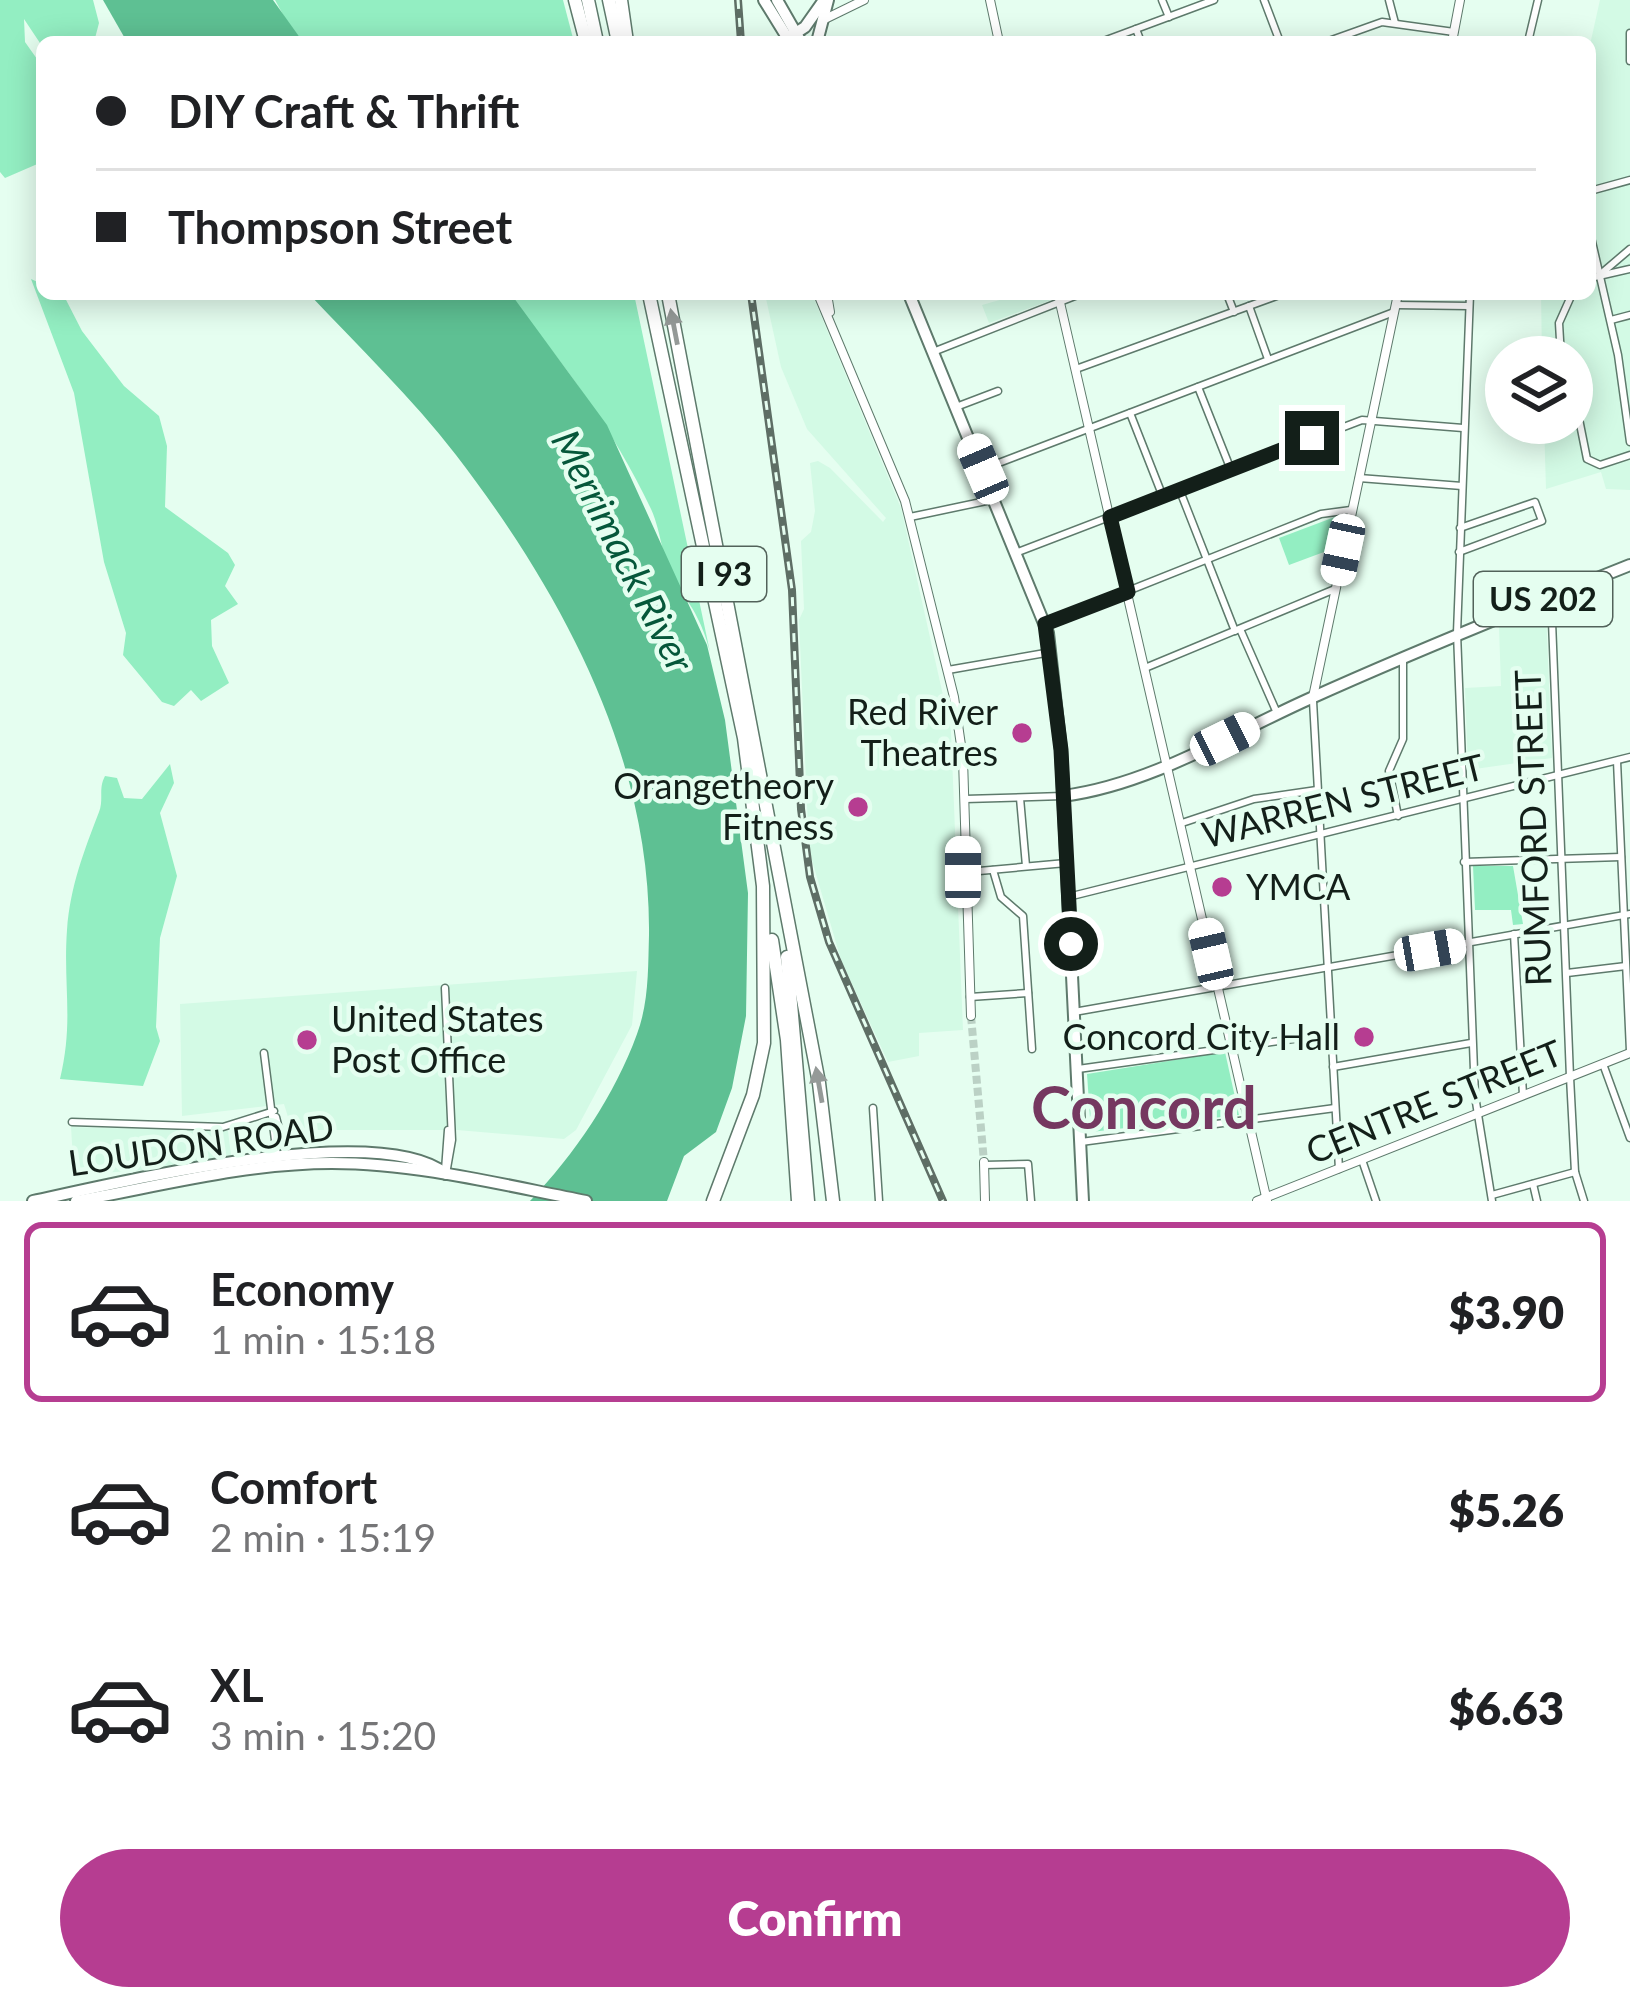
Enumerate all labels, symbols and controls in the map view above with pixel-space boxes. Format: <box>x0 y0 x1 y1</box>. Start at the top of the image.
text: DIY Craft & Thrift <box>168 84 519 138</box>
text: Thompson Street <box>168 200 512 254</box>
one-way arrow <box>664 308 683 346</box>
map controls <box>1485 336 1593 444</box>
button: layers <box>1485 336 1593 444</box>
route end <box>1285 411 1339 465</box>
water label: Merrimack River <box>543 422 705 680</box>
car <box>952 429 1014 509</box>
car <box>1318 511 1368 589</box>
road number: I 93 <box>682 547 766 601</box>
road number: US 202 <box>1474 572 1612 626</box>
street label: RUMFORD STREET <box>1504 669 1560 987</box>
place label: Red River Theatres <box>847 689 998 774</box>
car <box>1185 707 1265 771</box>
marker: Red River Theatres <box>1009 720 1035 746</box>
street label: WARREN STREET <box>1197 744 1488 856</box>
place label: Orangetheory Fitness <box>613 763 834 848</box>
marker: Orangetheory Fitness <box>845 794 871 820</box>
car <box>945 836 981 908</box>
place label: YMCA <box>1246 864 1351 908</box>
marker: YMCA <box>1209 874 1235 900</box>
car <box>1185 915 1237 993</box>
route start <box>1044 917 1098 971</box>
car <box>1391 926 1469 974</box>
place label: United States Post Office <box>331 996 544 1081</box>
place label: Concord City Hall <box>1062 1014 1340 1058</box>
marker: Concord City Hall <box>1351 1024 1377 1050</box>
marker: United States Post Office <box>294 1027 320 1053</box>
street label: CENTRE STREET <box>1299 1030 1568 1172</box>
one-way arrow <box>809 1066 828 1103</box>
district label: Concord <box>1031 1070 1257 1142</box>
street label: LOUDON ROAD <box>65 1104 336 1184</box>
icon: car <box>66 1258 174 1366</box>
text: Economy <box>210 1262 394 1316</box>
text: $3.90 <box>1449 1285 1564 1339</box>
text: 1 min · 15:18 <box>210 1316 436 1362</box>
icon: car <box>66 1456 174 1564</box>
text: Comfort <box>210 1460 377 1514</box>
text: $5.26 <box>1449 1483 1564 1537</box>
text: 2 min · 15:19 <box>210 1514 436 1560</box>
icon: car <box>66 1654 174 1762</box>
text: XL <box>210 1658 264 1712</box>
text: $6.63 <box>1449 1681 1564 1735</box>
text: 3 min · 15:20 <box>210 1712 436 1758</box>
button: Confirm <box>60 1849 1570 1987</box>

